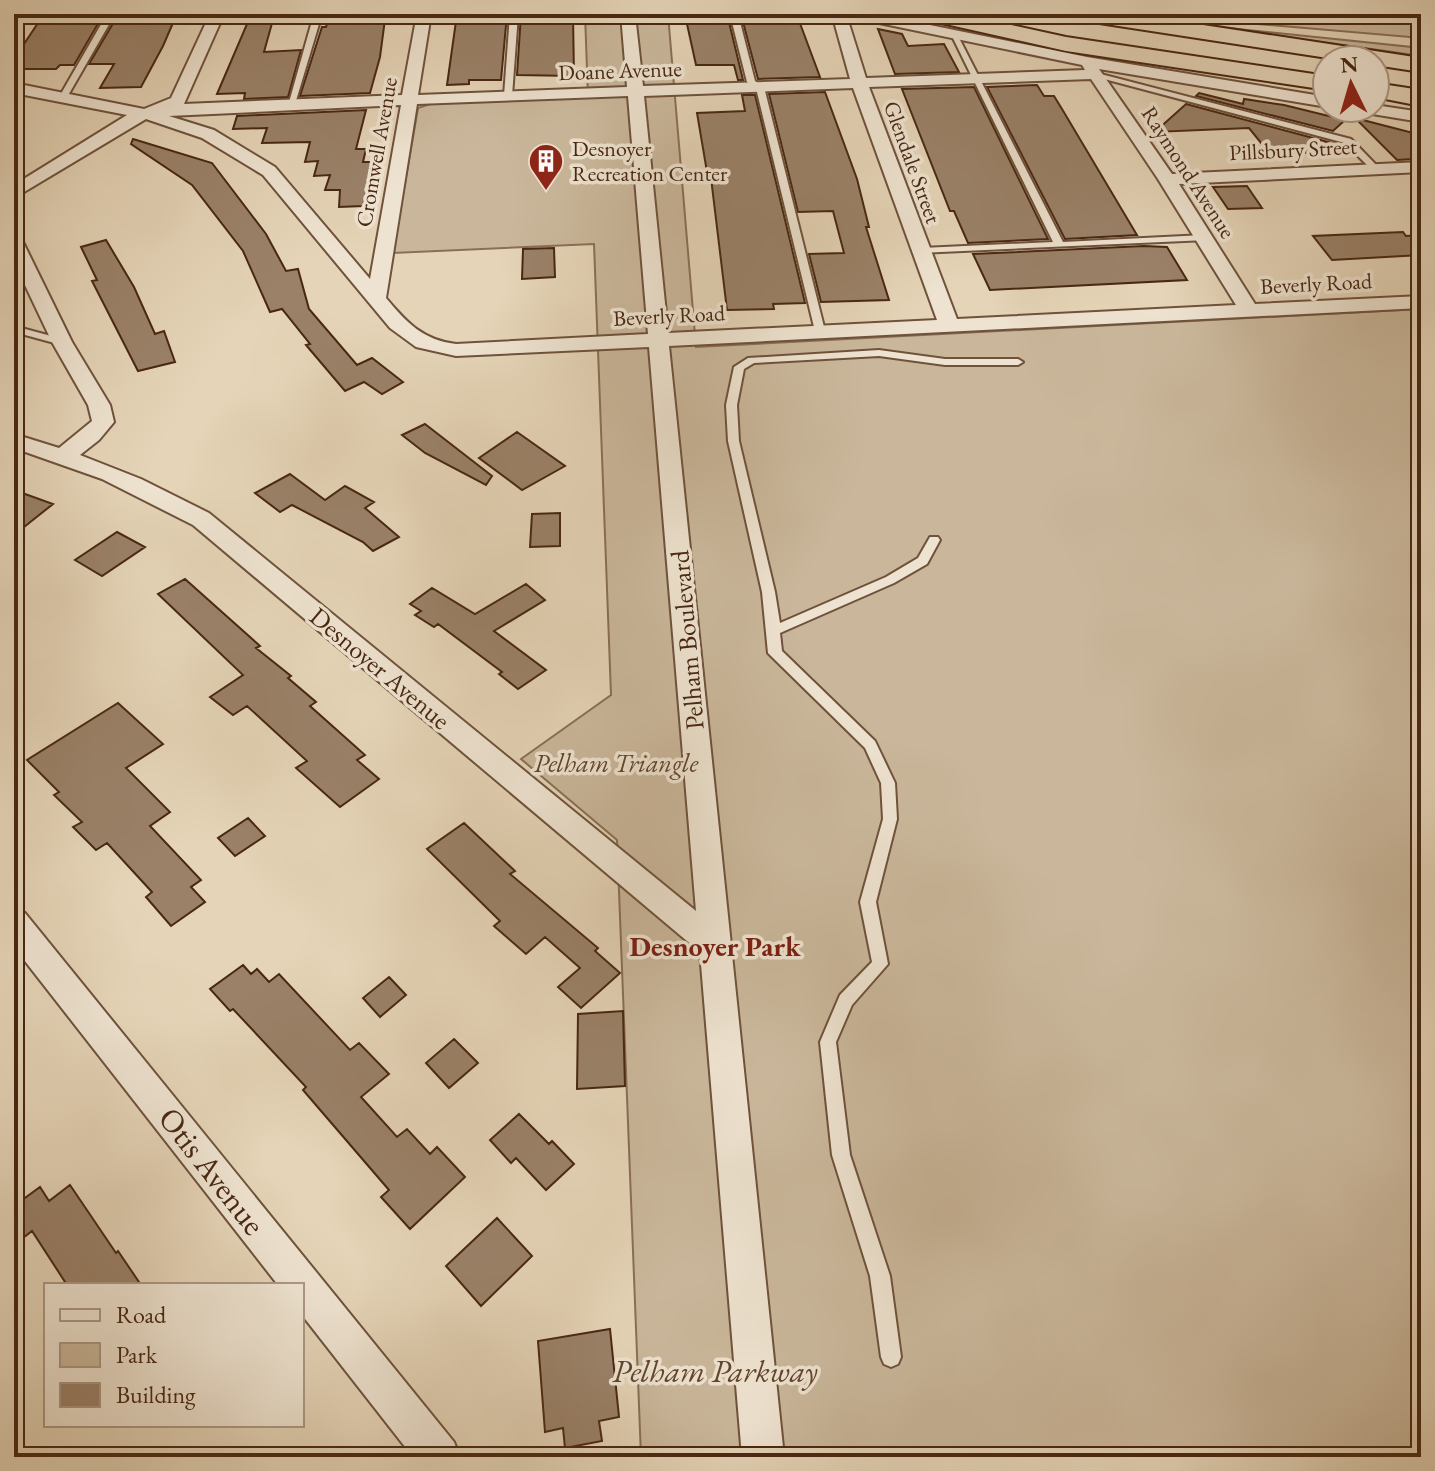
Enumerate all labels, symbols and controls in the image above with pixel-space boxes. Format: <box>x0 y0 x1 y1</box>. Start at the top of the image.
north arrow <box>1311 44 1391 124</box>
text: N <box>1339 49 1360 80</box>
street label: Doane Avenue <box>558 54 683 87</box>
street label: Cromwell Avenue <box>349 74 404 229</box>
street label: Glendale Street <box>877 97 948 227</box>
street label: Raymond Avenue <box>1135 101 1242 244</box>
street label: Pillsbury Street <box>1228 132 1358 167</box>
place label: Desnoyer Recreation Center <box>572 134 728 188</box>
building icon: Desnoyer Recreation Center <box>527 142 565 192</box>
street label: Beverly Road <box>1259 266 1374 301</box>
street label: Beverly Road <box>612 298 727 333</box>
street label: Pelham Boulevard <box>662 548 712 731</box>
street label: Desnoyer Avenue <box>303 599 457 737</box>
park label: Pelham Triangle <box>534 746 699 780</box>
district label: Desnoyer Park <box>630 928 801 964</box>
street label: Otis Avenue <box>149 1099 275 1243</box>
legend <box>44 1283 304 1427</box>
text: Road <box>116 1299 167 1330</box>
text: Park <box>116 1339 158 1370</box>
park label: Pelham Parkway <box>612 1350 818 1392</box>
text: Building <box>116 1379 196 1410</box>

